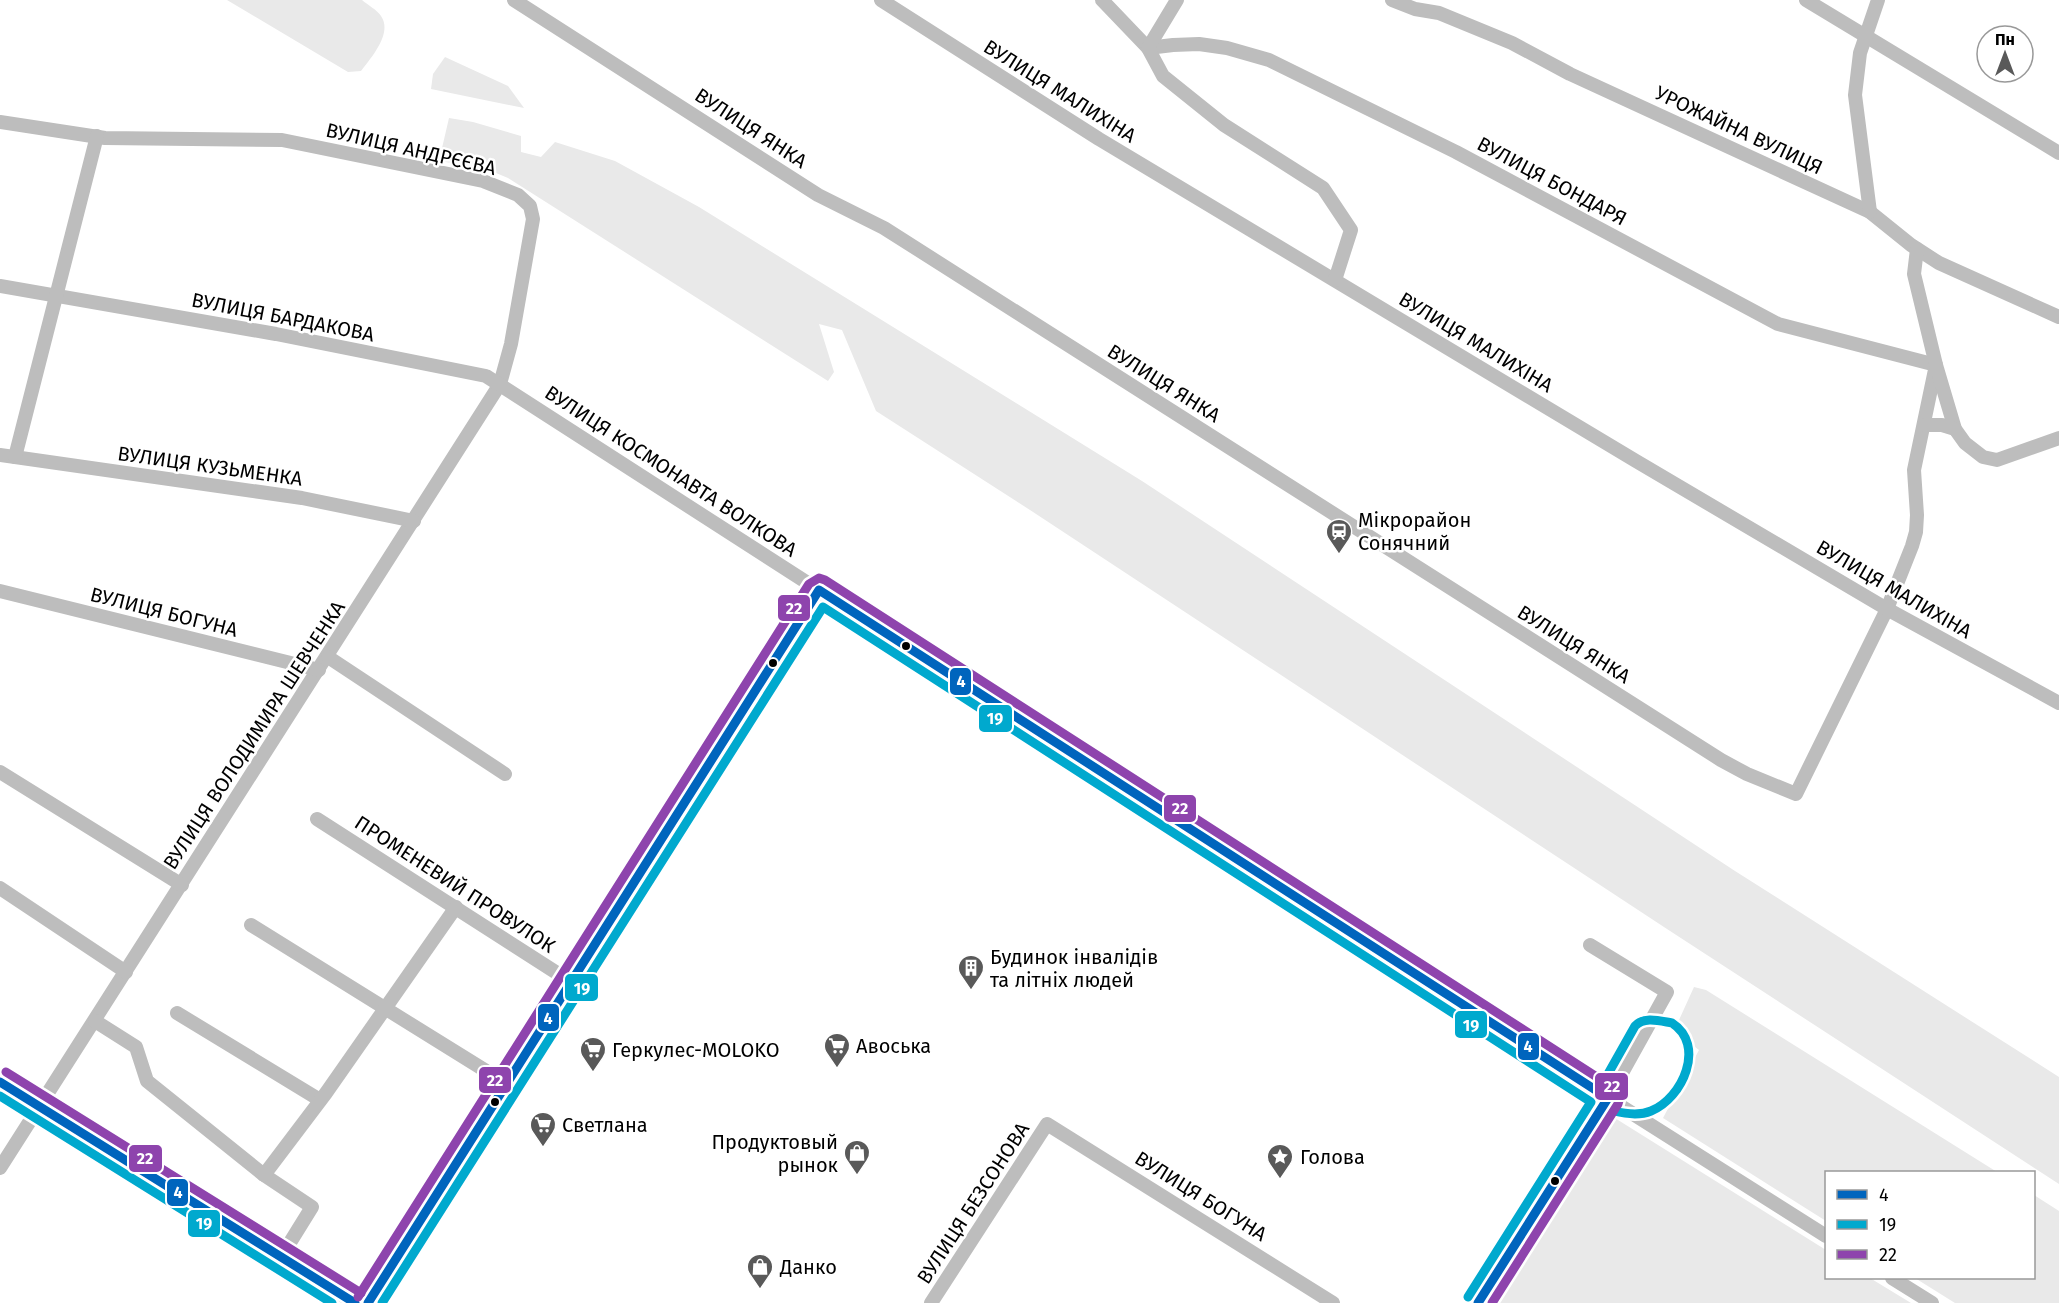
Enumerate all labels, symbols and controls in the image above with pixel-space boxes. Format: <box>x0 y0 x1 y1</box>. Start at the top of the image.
north arrow <box>1975 24 2035 84</box>
text: Пн <box>1995 30 2015 49</box>
street label: ВУЛИЦЯ МАЛИХІНА <box>979 34 1141 148</box>
street label: УРОЖАЙНА ВУЛИЦЯ <box>1651 81 1827 179</box>
street label: ВУЛИЦЯ ЯНКА <box>691 83 812 173</box>
street label: ВУЛИЦЯ АНДРЄЄВА <box>324 118 499 180</box>
street label: ВУЛИЦЯ БОНДАРЯ <box>1473 131 1631 231</box>
street label: ВУЛИЦЯ МАЛИХІНА <box>1395 287 1558 398</box>
street label: ВУЛИЦЯ БАРДАКОВА <box>190 288 377 347</box>
street label: ВУЛИЦЯ ЯНКА <box>1103 339 1225 428</box>
street label: ВУЛИЦЯ КОСМОНАВТА ВОЛКОВА <box>540 380 802 562</box>
street label: ВУЛИЦЯ КУЗЬМЕНКА <box>116 441 305 491</box>
place label: Мікрорайон Сонячний <box>1358 508 1471 555</box>
station icon: Мікрорайон Сонячний <box>1324 517 1354 555</box>
street label: ВУЛИЦЯ МАЛИХІНА <box>1812 535 1976 643</box>
street label: ВУЛИЦЯ БОГУНА <box>88 582 241 642</box>
line badge: 22 <box>777 594 811 622</box>
street label: ВУЛИЦЯ ВОЛОДИМИРА ШЕВЧЕНКА <box>158 596 350 874</box>
text: 22 <box>786 599 802 618</box>
street label: ВУЛИЦЯ ЯНКА <box>1513 600 1635 689</box>
unlabelled marker <box>900 640 912 652</box>
unlabelled marker <box>767 657 779 669</box>
line badge: 4 <box>949 667 972 696</box>
text: 4 <box>956 672 966 691</box>
line badge: 19 <box>978 704 1013 733</box>
text: 19 <box>987 709 1003 728</box>
line badge: 22 <box>1163 794 1197 823</box>
text: 22 <box>1172 799 1188 818</box>
street label: ПРОМЕНЕВИЙ ПРОВУЛОК <box>350 810 560 958</box>
place label: Будинок інвалідів та літніх людей <box>990 945 1158 992</box>
building icon: Будинок інвалідів та літніх людей <box>956 953 986 991</box>
line badge: 19 <box>564 973 599 1002</box>
text: 19 <box>574 979 590 998</box>
line badge: 4 <box>537 1003 560 1032</box>
text: 4 <box>543 1009 553 1028</box>
line badge: 19 <box>1454 1010 1488 1039</box>
text: 19 <box>1463 1016 1479 1035</box>
supermarket icon: Авоська <box>822 1031 852 1069</box>
line badge: 4 <box>1517 1032 1540 1061</box>
place label: Авоська <box>856 1034 931 1058</box>
supermarket icon: Геркулес-MOLOKO <box>578 1035 608 1073</box>
text: 4 <box>1523 1037 1533 1056</box>
place label: Геркулес-MOLOKO <box>612 1038 780 1062</box>
line badge: 22 <box>478 1066 512 1094</box>
text: 22 <box>487 1071 503 1090</box>
line badge: 22 <box>1594 1072 1629 1101</box>
text: 22 <box>1604 1077 1620 1096</box>
unlabelled marker <box>489 1096 501 1108</box>
supermarket icon: Светлана <box>528 1110 558 1148</box>
place label: Светлана <box>562 1113 648 1137</box>
street label: ВУЛИЦЯ БЕЗСОНОВА <box>912 1117 1034 1288</box>
place label: Продуктовый рынок <box>712 1130 839 1177</box>
shop icon: Продуктовый рынок <box>842 1138 872 1176</box>
place icon: Голова <box>1265 1142 1295 1180</box>
line badge: 22 <box>128 1144 163 1173</box>
place label: Голова <box>1300 1145 1365 1169</box>
street label: ВУЛИЦЯ БОГУНА <box>1131 1146 1272 1246</box>
text: 22 <box>137 1149 153 1168</box>
legend <box>1825 1171 2035 1279</box>
unlabelled marker <box>1549 1175 1561 1187</box>
line badge: 4 <box>166 1178 189 1207</box>
text: 4 <box>173 1183 183 1202</box>
text: 4 <box>1879 1184 1889 1206</box>
line badge: 19 <box>187 1209 221 1238</box>
text: 19 <box>196 1214 212 1233</box>
text: 19 <box>1879 1214 1896 1236</box>
text: 22 <box>1879 1244 1897 1266</box>
shop icon: Данко <box>745 1252 775 1290</box>
place label: Данко <box>779 1255 837 1279</box>

